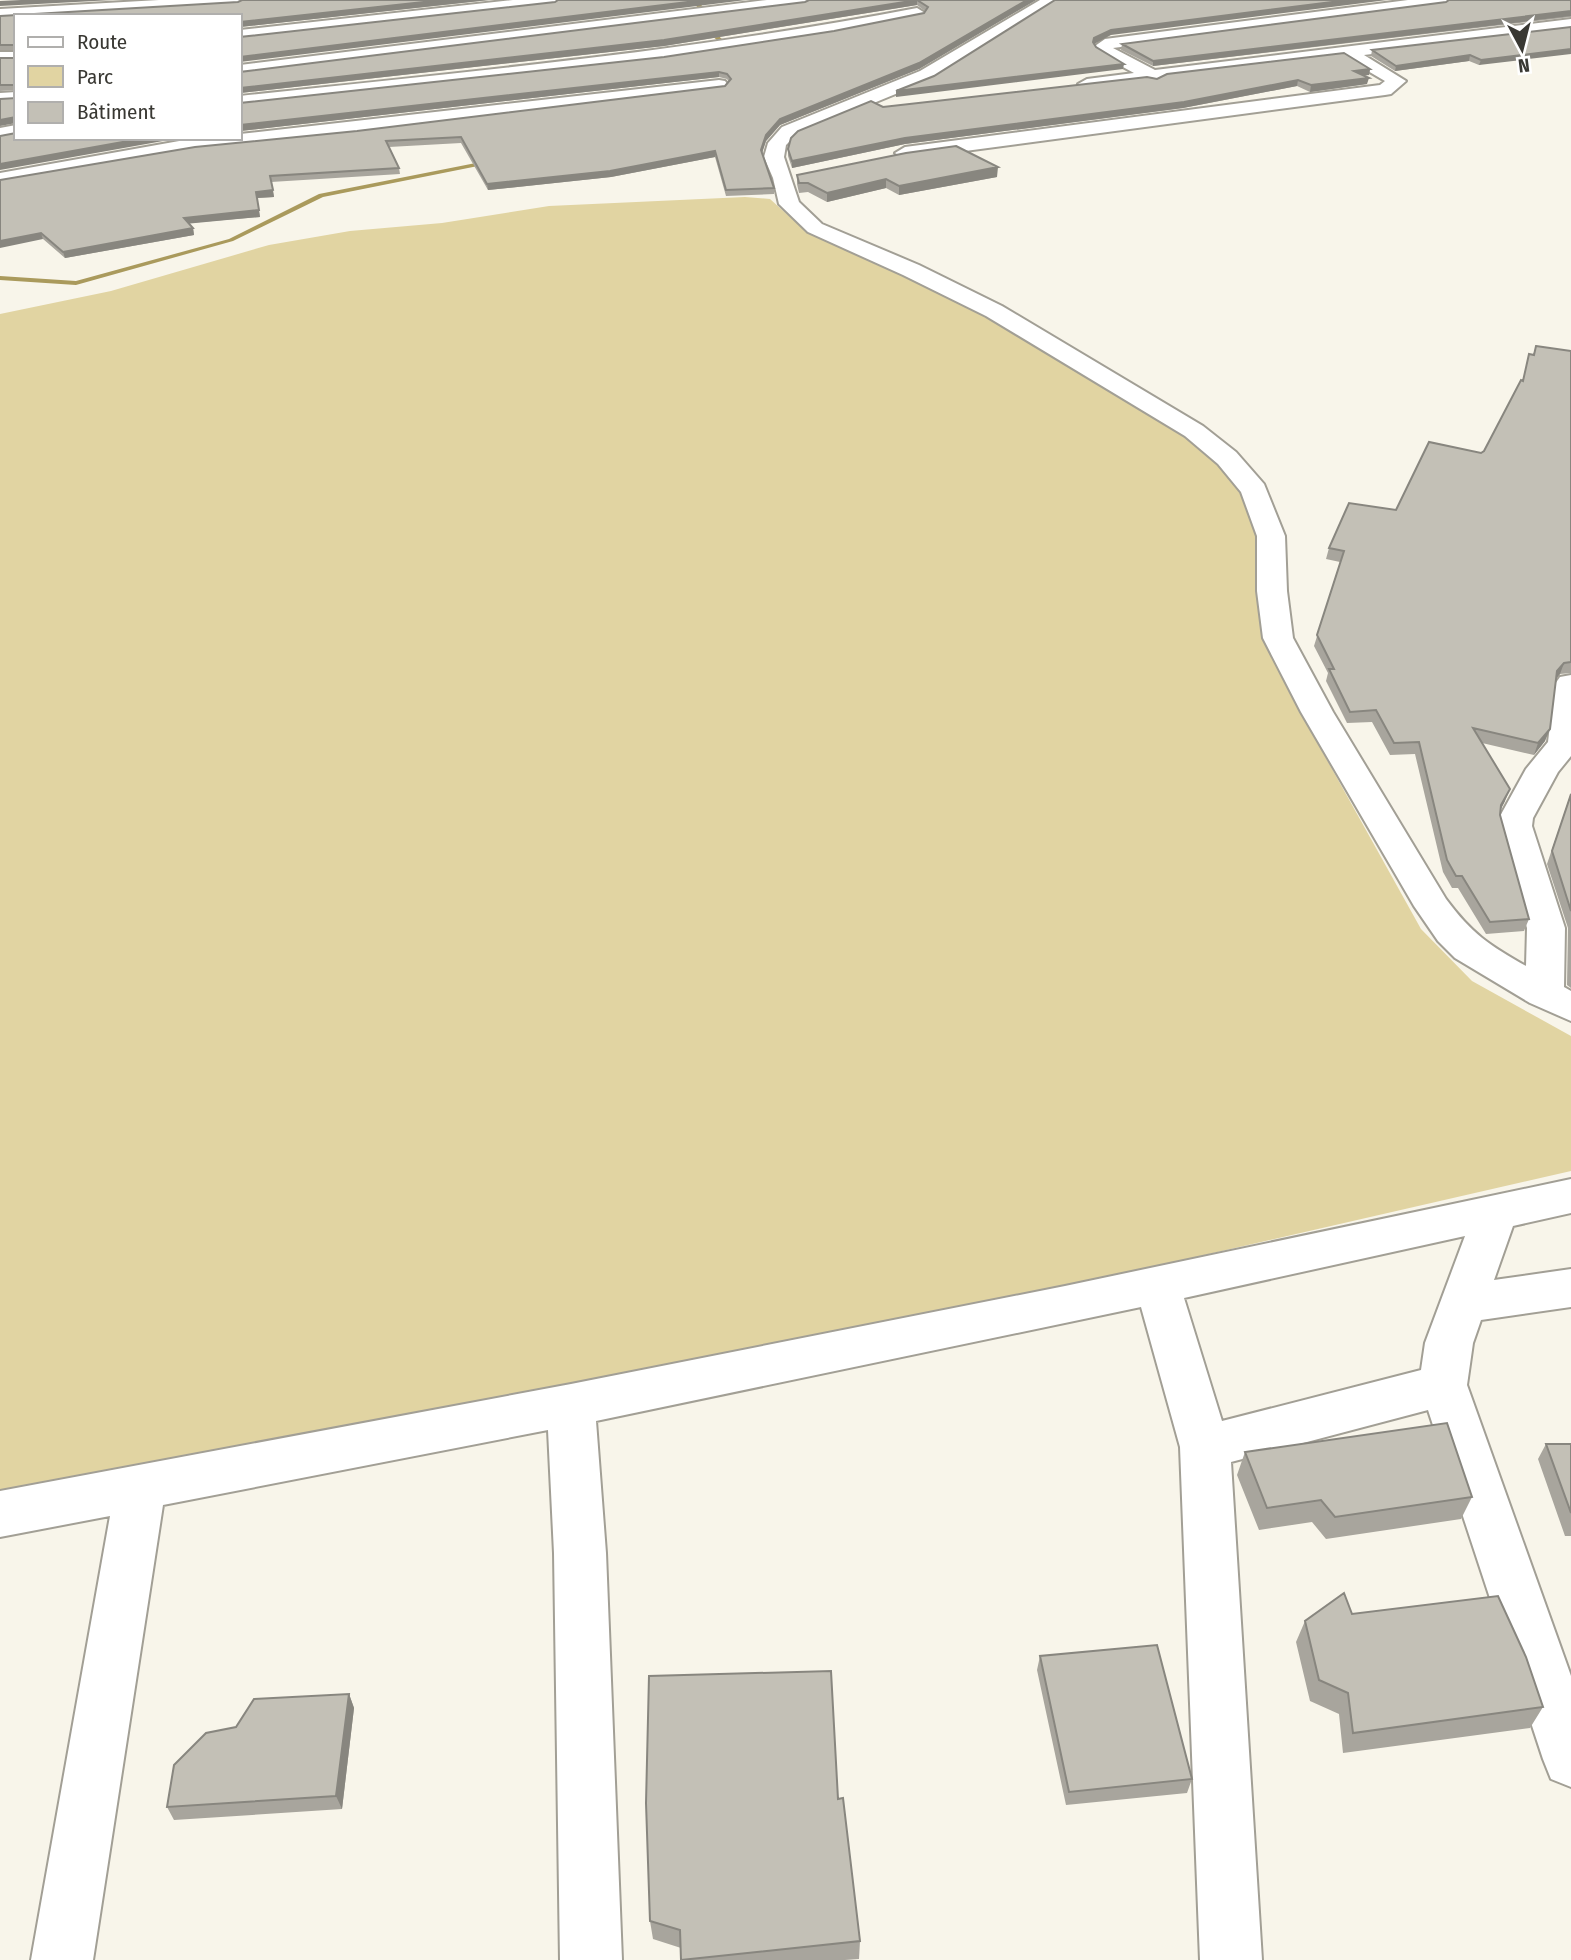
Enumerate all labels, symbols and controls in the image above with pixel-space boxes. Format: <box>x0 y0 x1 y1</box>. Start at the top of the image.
legend <box>14 14 242 140</box>
north arrow <box>1487 14 1557 84</box>
text: Route <box>77 29 127 55</box>
text: N <box>1517 53 1531 77</box>
text: Parc <box>77 64 113 90</box>
text: Bâtiment <box>77 99 156 125</box>

